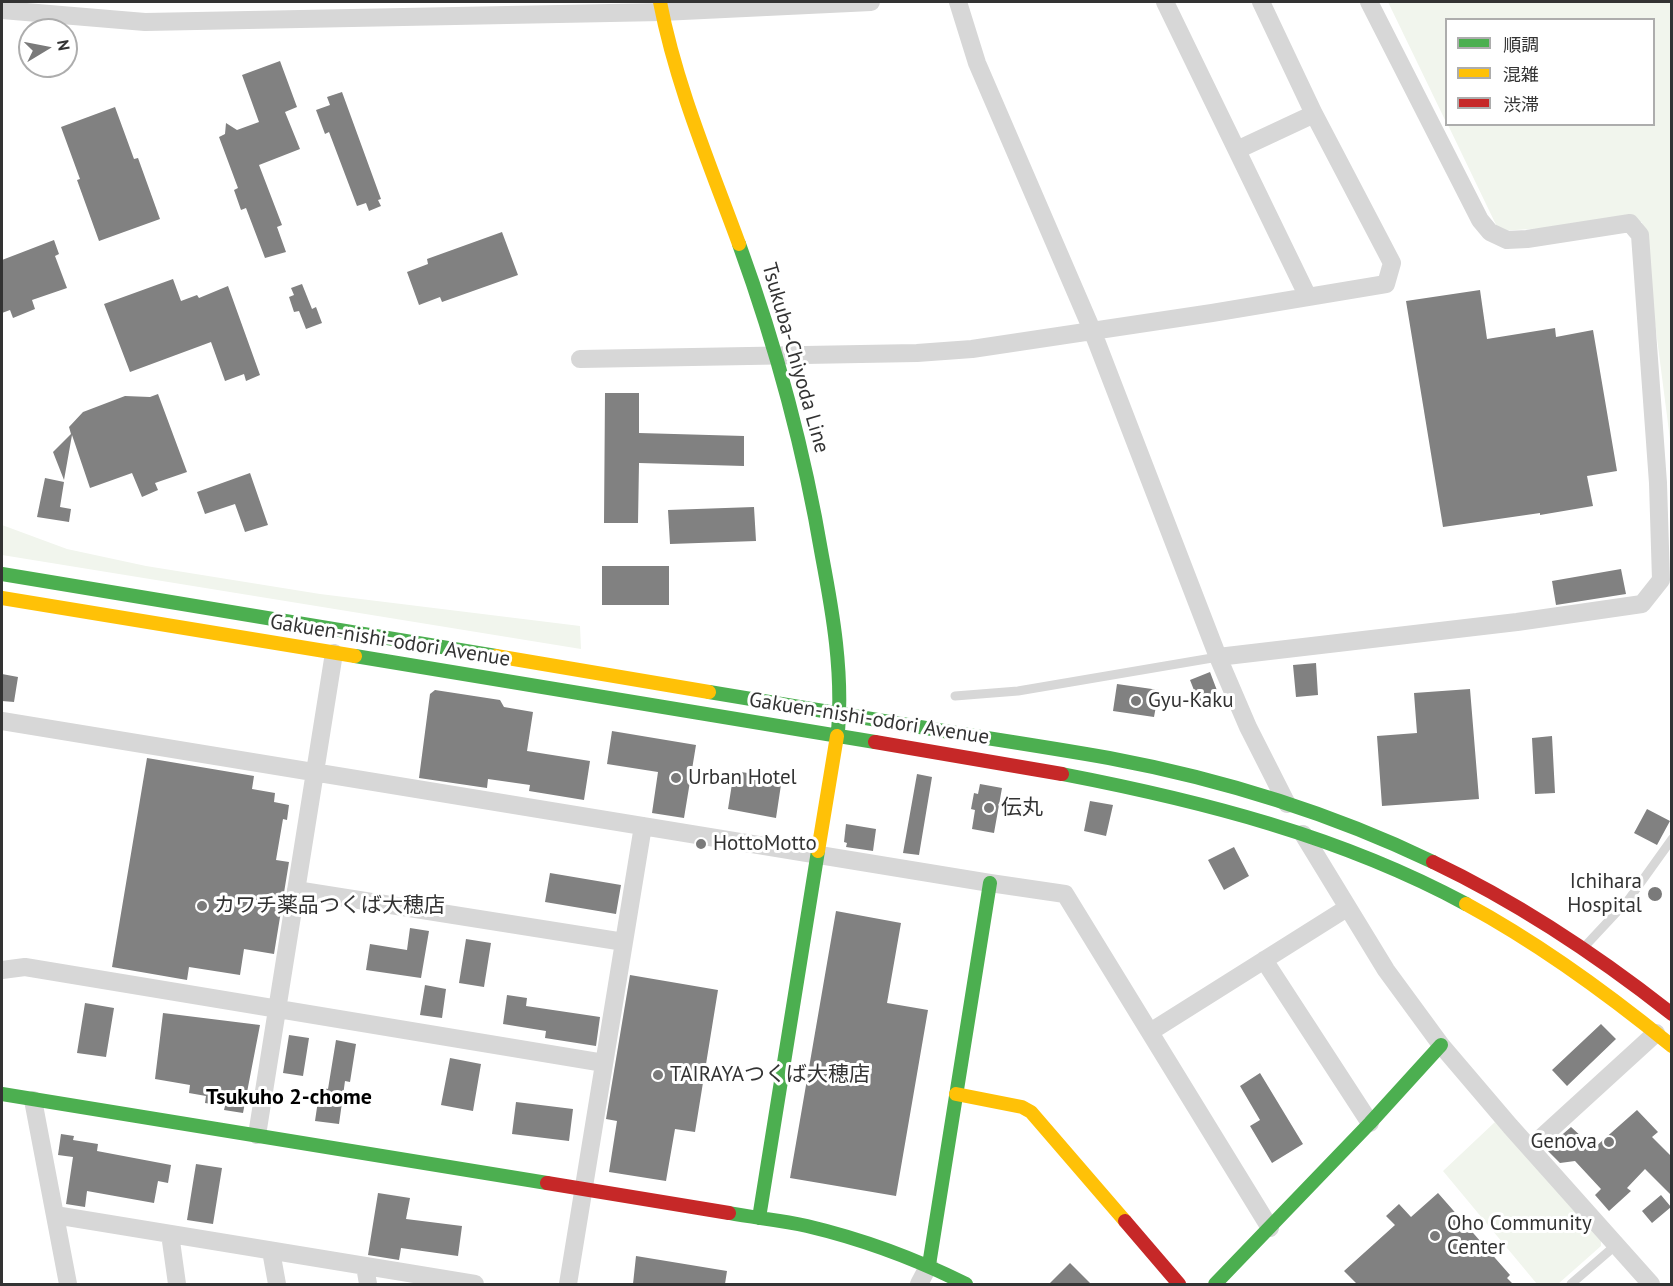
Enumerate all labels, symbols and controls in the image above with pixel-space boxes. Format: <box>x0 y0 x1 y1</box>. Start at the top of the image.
north arrow <box>18 18 78 78</box>
legend <box>1445 18 1655 126</box>
text: 順調 <box>1503 33 1539 56</box>
text: N <box>53 38 75 52</box>
text: 混雑 <box>1503 63 1539 86</box>
text: 渋滞 <box>1503 93 1539 116</box>
street label: Tsukuba-Chiyoda Line <box>756 260 834 456</box>
street label: Gakuen-nishi-odori Avenue <box>268 610 512 672</box>
street label: Gakuen-nishi-odori Avenue <box>747 688 991 750</box>
place label: Gyu-Kaku <box>1148 688 1234 714</box>
marker: Gyu-Kaku <box>1129 694 1143 708</box>
place label: Urban Hotel <box>688 765 797 791</box>
marker: Urban Hotel <box>669 771 683 785</box>
place label: 伝丸 <box>1001 795 1043 821</box>
marker: 伝丸 <box>982 801 996 815</box>
place label: HottoMotto <box>713 831 817 857</box>
marker: HottoMotto <box>694 837 708 851</box>
place label: Ichihara Hospital <box>1567 869 1642 919</box>
marker: Ichihara Hospital <box>1646 885 1664 903</box>
place label: カワチ薬品つくば大穂店 <box>214 893 445 919</box>
marker: カワチ薬品つくば大穂店 <box>195 899 209 913</box>
place label: TAIRAYAつくば大穂店 <box>670 1062 870 1088</box>
marker: TAIRAYAつくば大穂店 <box>651 1068 665 1082</box>
district label: Tsukuho 2-chome <box>206 1085 372 1111</box>
place label: Genova <box>1530 1129 1597 1155</box>
marker: Genova <box>1602 1135 1616 1149</box>
place label: Oho Community Center <box>1447 1211 1592 1261</box>
marker: Oho Community Center <box>1428 1229 1442 1243</box>

